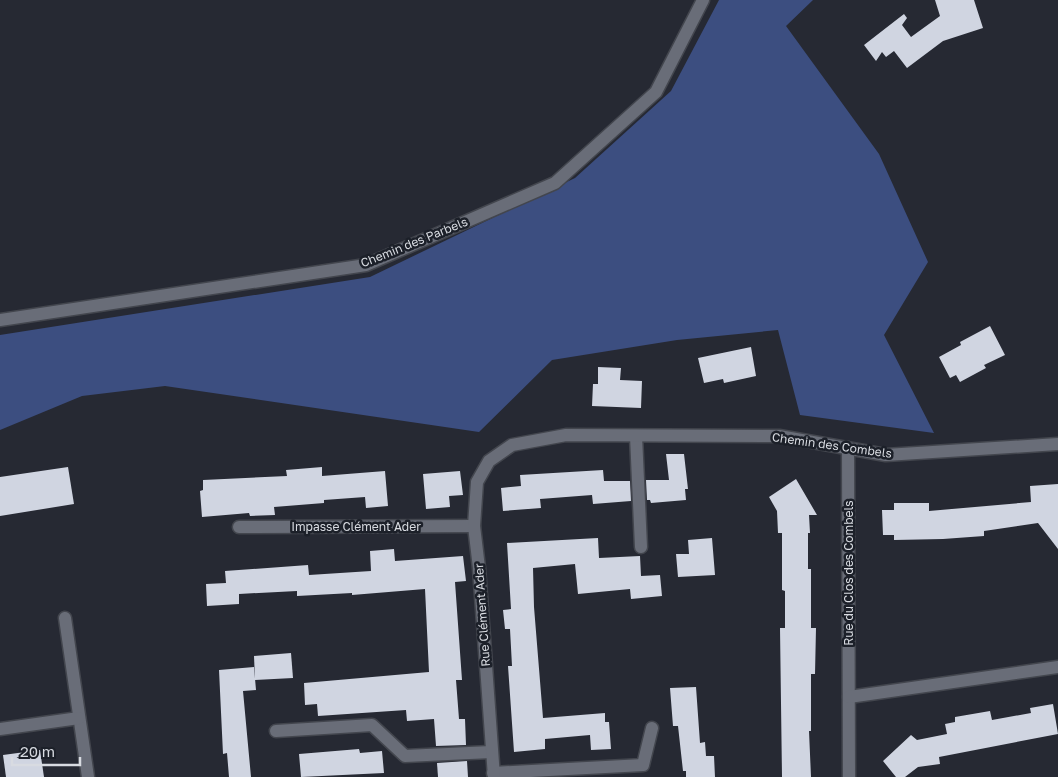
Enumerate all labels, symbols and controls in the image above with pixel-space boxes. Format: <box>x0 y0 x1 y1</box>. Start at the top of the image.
street label: Chemin des Parbels <box>358 214 470 270</box>
street label: Chemin des Combels <box>771 429 893 461</box>
street label: Rue du Clos des Combels <box>841 500 856 646</box>
street label: Impasse Clément Ader <box>291 519 421 534</box>
street label: Rue Clément Ader <box>471 563 493 667</box>
scale bar <box>12 734 80 766</box>
text: 20 m <box>20 742 55 760</box>

